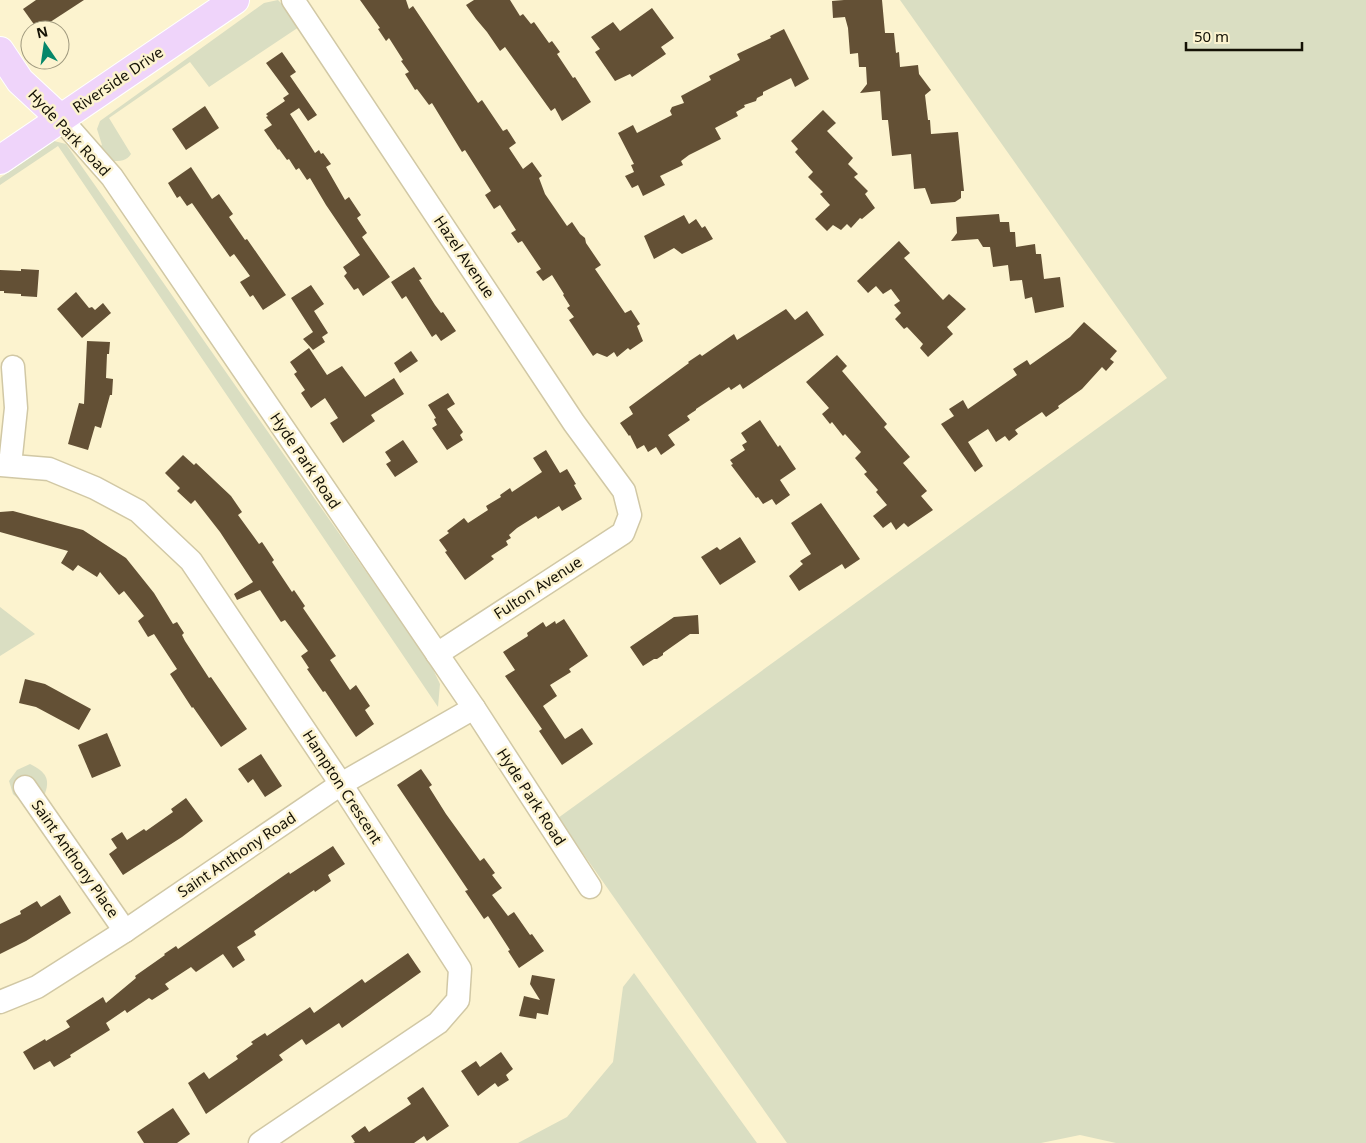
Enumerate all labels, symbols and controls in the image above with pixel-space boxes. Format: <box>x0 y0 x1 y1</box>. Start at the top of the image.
north arrow <box>20 20 70 70</box>
scale bar <box>1186 20 1302 52</box>
text: N <box>34 21 50 42</box>
text: 50 m <box>1194 26 1229 46</box>
street label: Riverside Drive <box>68 41 167 117</box>
street label: Hyde Park Road <box>24 85 115 180</box>
street label: Hazel Avenue <box>430 211 500 302</box>
street label: Hyde Park Road <box>266 408 345 512</box>
street label: Fulton Avenue <box>490 551 585 623</box>
street label: Hampton Crescent <box>299 726 387 848</box>
street label: Hyde Park Road <box>493 744 571 849</box>
street label: Saint Anthony Place <box>28 796 124 921</box>
street label: Saint Anthony Road <box>173 807 299 901</box>

